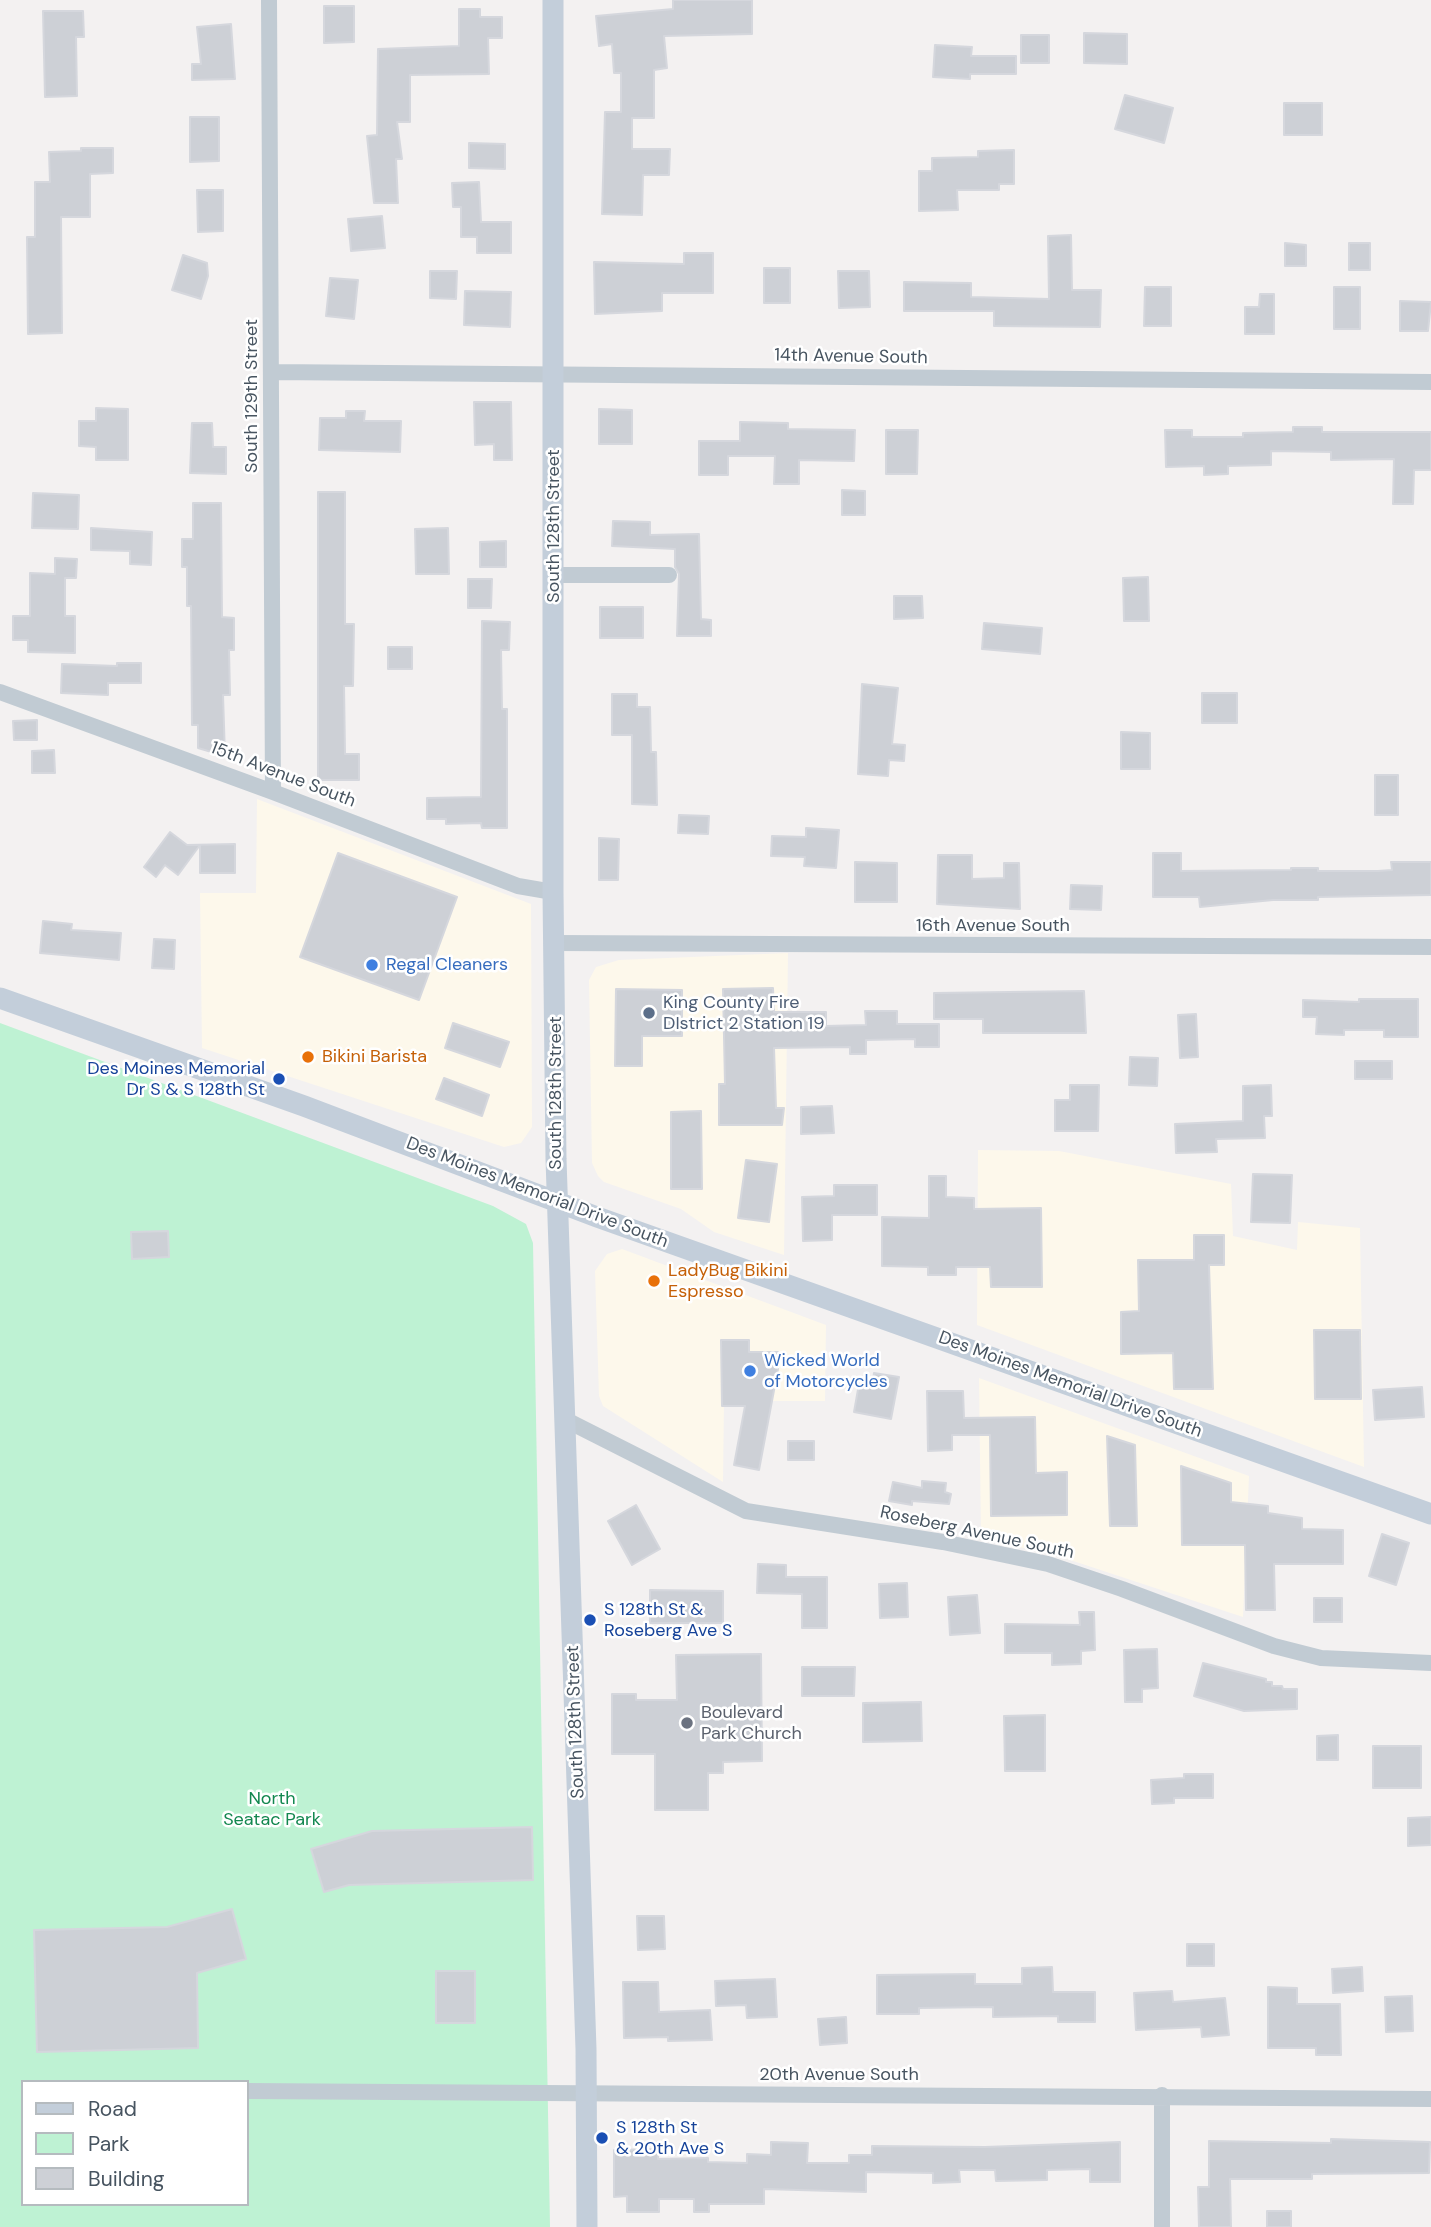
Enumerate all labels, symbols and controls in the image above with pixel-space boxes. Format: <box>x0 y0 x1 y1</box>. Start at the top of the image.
street label: South 129th Street <box>241 319 263 473</box>
street label: 14th Avenue South <box>774 345 928 369</box>
street label: South 128th Street <box>543 449 565 603</box>
street label: 15th Avenue South <box>207 737 359 813</box>
street label: 16th Avenue South <box>916 915 1070 937</box>
place label: Regal Cleaners <box>386 954 508 976</box>
marker: Regal Cleaners <box>364 957 380 973</box>
place label: King County Fire DIstrict 2 Station 19 <box>663 992 824 1034</box>
marker: King County Fire DIstrict 2 Station 19 <box>641 1005 657 1021</box>
street label: South 128th Street <box>545 1016 567 1170</box>
place label: Bikini Barista <box>322 1046 427 1068</box>
marker: Bikini Barista <box>300 1049 316 1065</box>
place label: Des Moines Memorial Dr S & S 128th St <box>87 1058 265 1100</box>
marker: Des Moines Memorial Dr S & S 128th St <box>271 1071 287 1087</box>
street label: Des Moines Memorial Drive South <box>403 1133 671 1253</box>
place label: LadyBug Bikini Espresso <box>668 1260 788 1302</box>
marker: LadyBug Bikini Espresso <box>646 1273 662 1289</box>
street label: Des Moines Memorial Drive South <box>935 1327 1205 1443</box>
place label: Wicked World of Motorcycles <box>764 1350 888 1392</box>
marker: Wicked World of Motorcycles <box>742 1363 758 1379</box>
street label: Roseberg Avenue South <box>878 1502 1076 1564</box>
place label: S 128th St & Roseberg Ave S <box>604 1599 732 1642</box>
marker: S 128th St & Roseberg Ave S <box>582 1612 598 1628</box>
street label: South 128th Street <box>563 1645 589 1799</box>
place label: Boulevard Park Church <box>701 1702 802 1744</box>
marker: Boulevard Park Church <box>679 1715 695 1731</box>
park label: North Seatac Park <box>223 1788 321 1830</box>
street label: 20th Avenue South <box>759 2064 919 2086</box>
legend <box>21 2080 248 2206</box>
text: Road <box>88 2095 137 2123</box>
place label: S 128th St & 20th Ave S <box>616 2117 724 2160</box>
text: Park <box>88 2130 129 2158</box>
marker: S 128th St & 20th Ave S <box>594 2130 610 2146</box>
text: Building <box>88 2165 164 2193</box>

